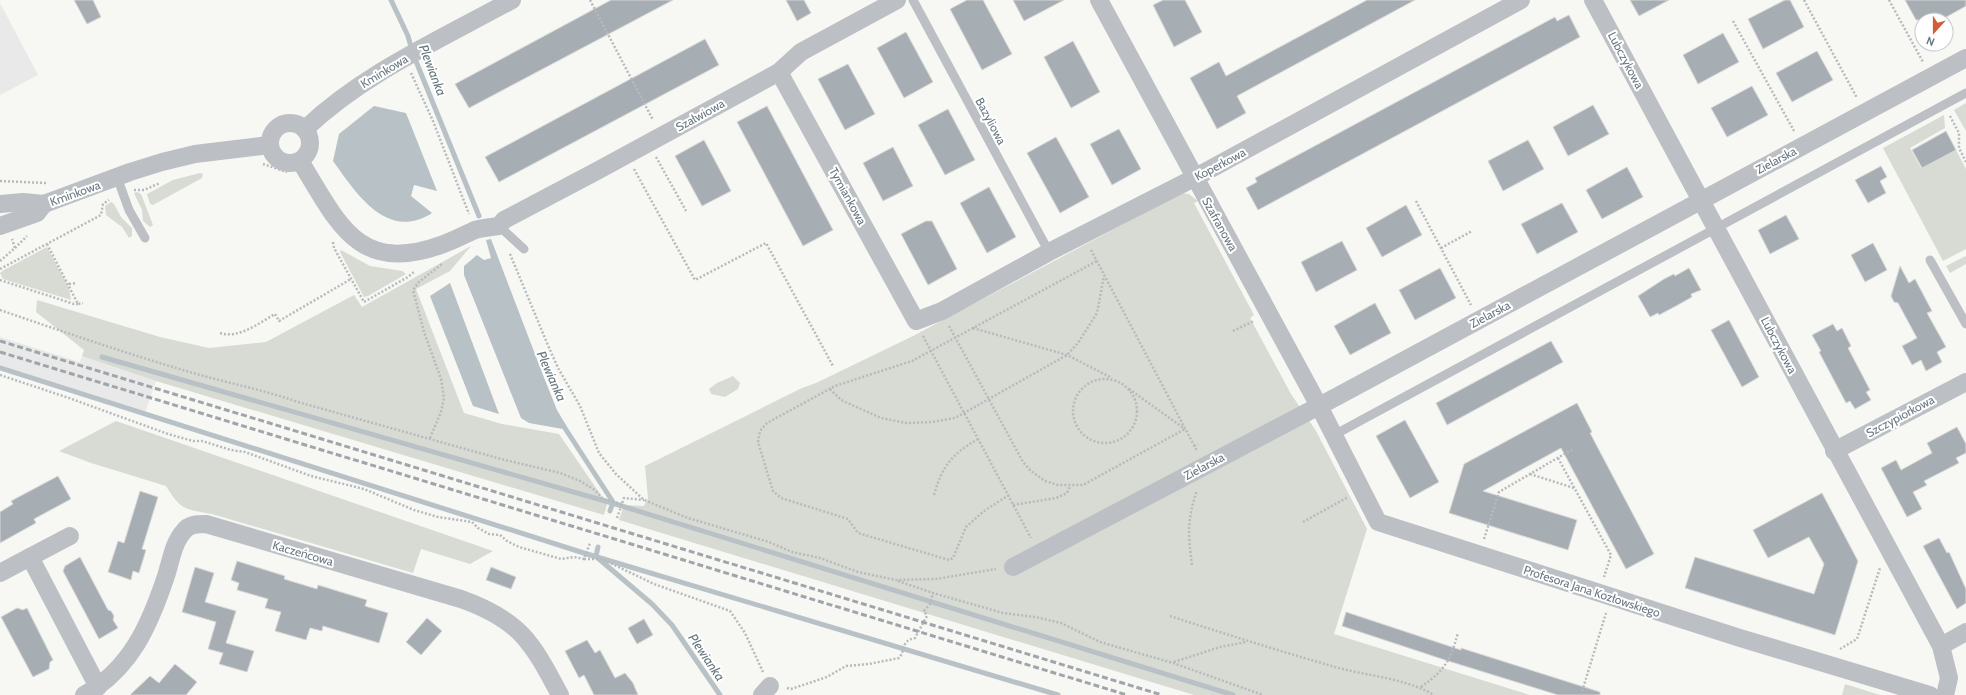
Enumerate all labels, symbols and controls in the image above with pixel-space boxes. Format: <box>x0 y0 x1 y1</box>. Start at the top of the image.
north arrow <box>1914 12 1954 52</box>
street label: Lubczykowa <box>1605 29 1647 91</box>
text: N <box>1924 33 1937 49</box>
water label: Plewianka <box>416 42 450 98</box>
street label: Kminkowa <box>358 51 411 91</box>
street label: Szałwiowa <box>673 95 727 134</box>
street label: Bazyliowa <box>972 95 1010 147</box>
street label: Zielarska <box>1753 143 1799 177</box>
street label: Koperkowa <box>1192 144 1248 184</box>
street label: Tymiankowa <box>826 165 870 227</box>
street label: Kminkowa <box>48 177 103 209</box>
street label: Szafranowa <box>1199 194 1241 254</box>
street label: Zielarska <box>1467 297 1513 331</box>
street label: Lubczykowa <box>1758 314 1800 376</box>
water label: Plewianka <box>534 348 570 404</box>
street label: Szczypiorkowa <box>1863 392 1937 440</box>
street label: Zielarska <box>1181 449 1227 483</box>
street label: Kaczeńcowa <box>271 537 335 569</box>
street label: Profesora Jana Kozłowskiego <box>1522 562 1663 620</box>
water label: Plewianka <box>685 630 729 684</box>

